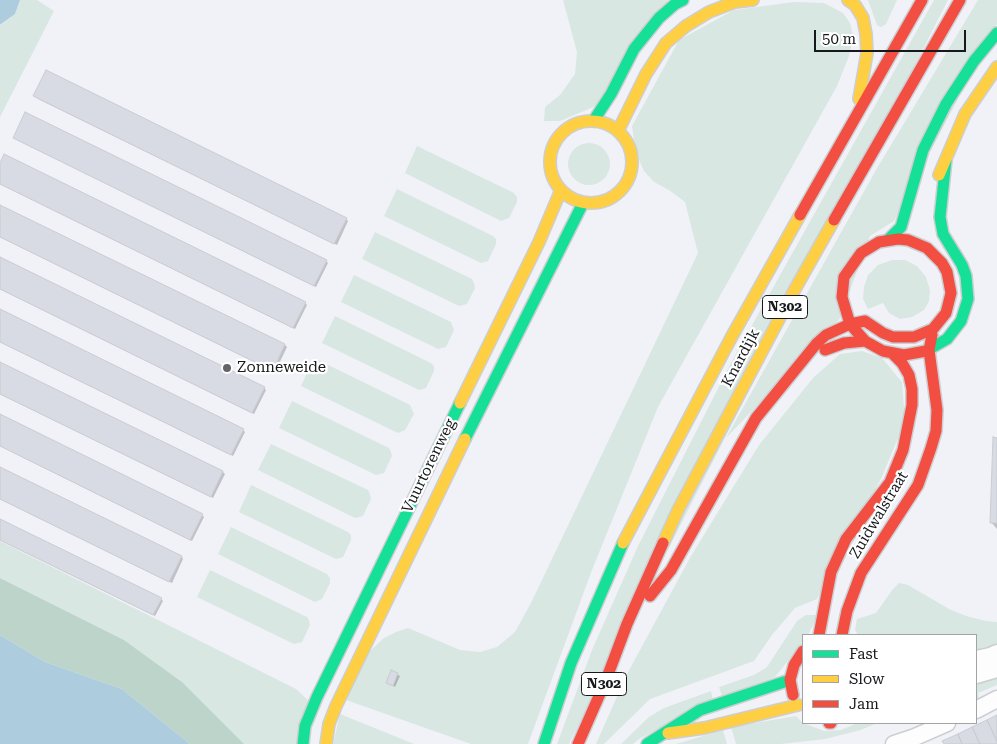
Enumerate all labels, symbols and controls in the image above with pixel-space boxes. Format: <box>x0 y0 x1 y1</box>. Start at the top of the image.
scale bar <box>817 20 970 52</box>
text: 50 m <box>822 30 856 48</box>
road number: N302 <box>762 296 808 318</box>
street label: Knardijk <box>718 326 764 390</box>
place label: Zonneweide <box>237 359 326 377</box>
marker: Zonneweide <box>221 362 233 374</box>
street label: Vuurtorenweg <box>398 416 460 516</box>
street label: Zuidwalstraat <box>846 468 912 562</box>
legend <box>802 634 977 724</box>
text: Fast <box>849 645 878 663</box>
text: Slow <box>849 670 884 688</box>
road number: N302 <box>582 672 626 696</box>
text: Jam <box>849 695 879 713</box>

